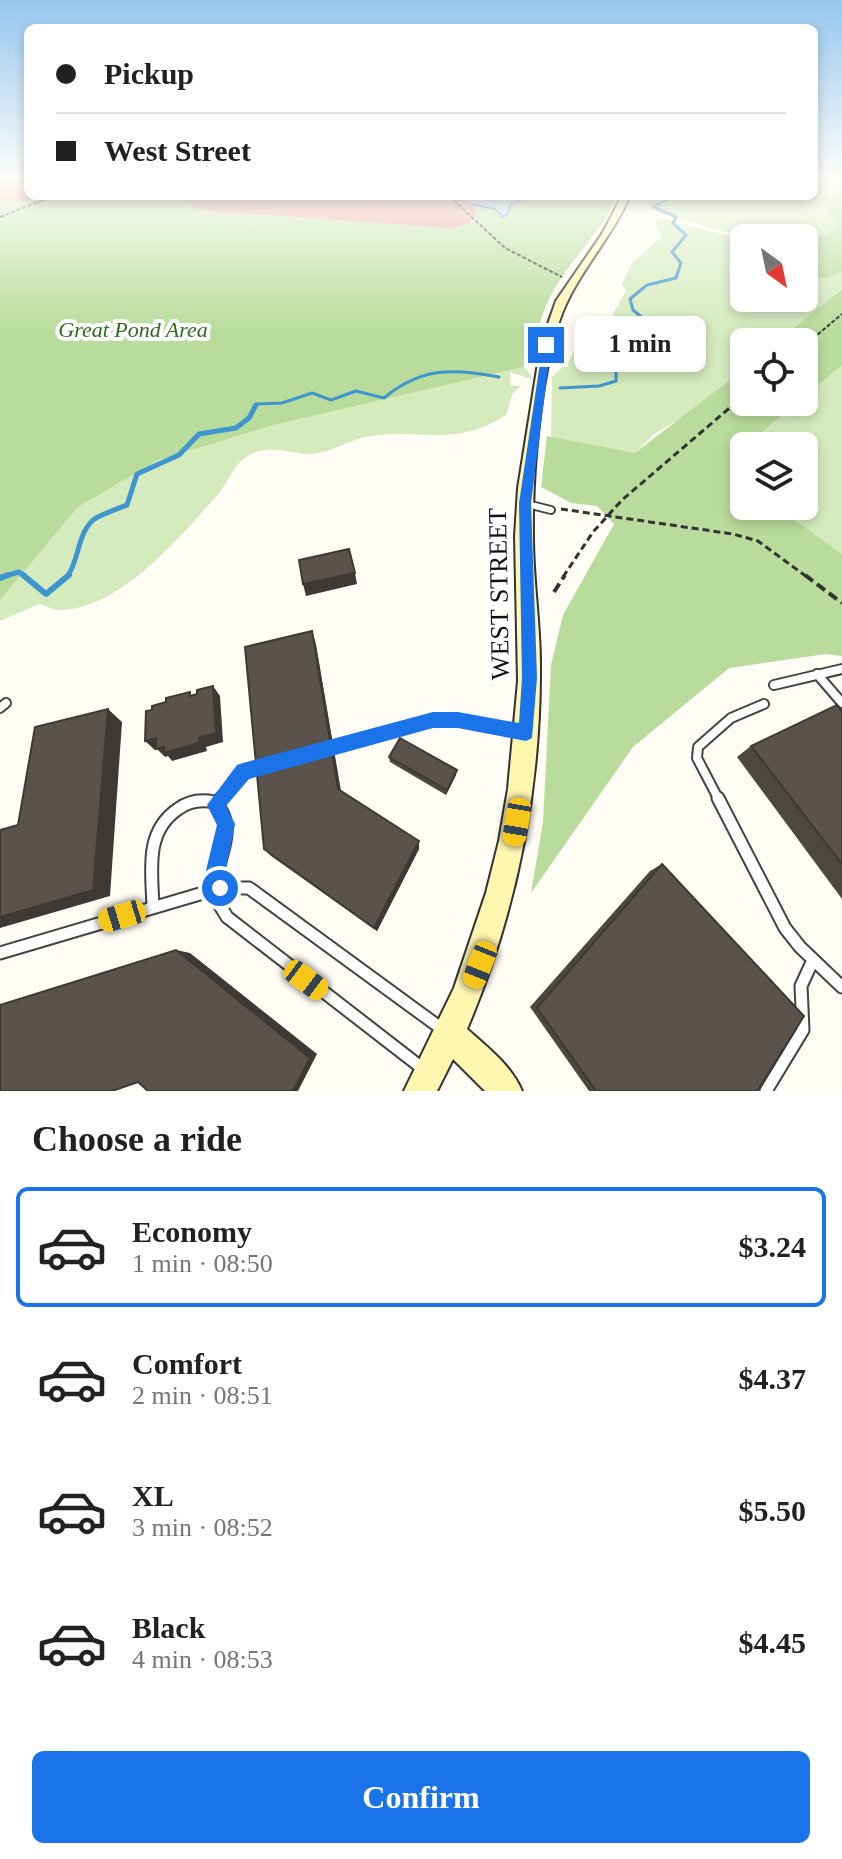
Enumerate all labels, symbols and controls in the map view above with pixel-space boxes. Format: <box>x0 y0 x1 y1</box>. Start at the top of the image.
text: Pickup <box>104 57 194 90</box>
text: West Street <box>104 134 251 167</box>
north arrow <box>730 224 818 312</box>
map controls <box>730 224 818 520</box>
park label: Great Pond Area <box>58 317 208 342</box>
callout: 1 min <box>574 317 706 373</box>
route end <box>528 327 564 363</box>
button: locate <box>730 328 818 416</box>
text: 1 min <box>609 329 671 358</box>
button: layers <box>730 432 818 520</box>
street label: WEST STREET <box>483 508 515 680</box>
car <box>501 796 533 848</box>
route start <box>202 870 238 906</box>
car <box>96 898 148 934</box>
car <box>460 938 500 992</box>
car <box>280 956 332 1004</box>
text: Choose a ride <box>32 1119 242 1159</box>
icon: car <box>36 1211 108 1283</box>
text: Economy <box>132 1215 252 1248</box>
text: $3.24 <box>739 1230 806 1263</box>
text: 1 min · 08:50 <box>132 1249 273 1278</box>
icon: car <box>36 1343 108 1415</box>
text: Comfort <box>132 1347 242 1380</box>
text: $4.37 <box>739 1362 806 1395</box>
text: 2 min · 08:51 <box>132 1381 273 1410</box>
icon: car <box>36 1475 108 1547</box>
text: XL <box>132 1479 174 1512</box>
text: $5.50 <box>739 1494 806 1527</box>
text: 3 min · 08:52 <box>132 1513 273 1542</box>
icon: car <box>36 1607 108 1679</box>
text: Black <box>132 1611 205 1644</box>
text: $4.45 <box>739 1626 806 1659</box>
text: 4 min · 08:53 <box>132 1645 273 1674</box>
button: Confirm <box>32 1751 810 1843</box>

